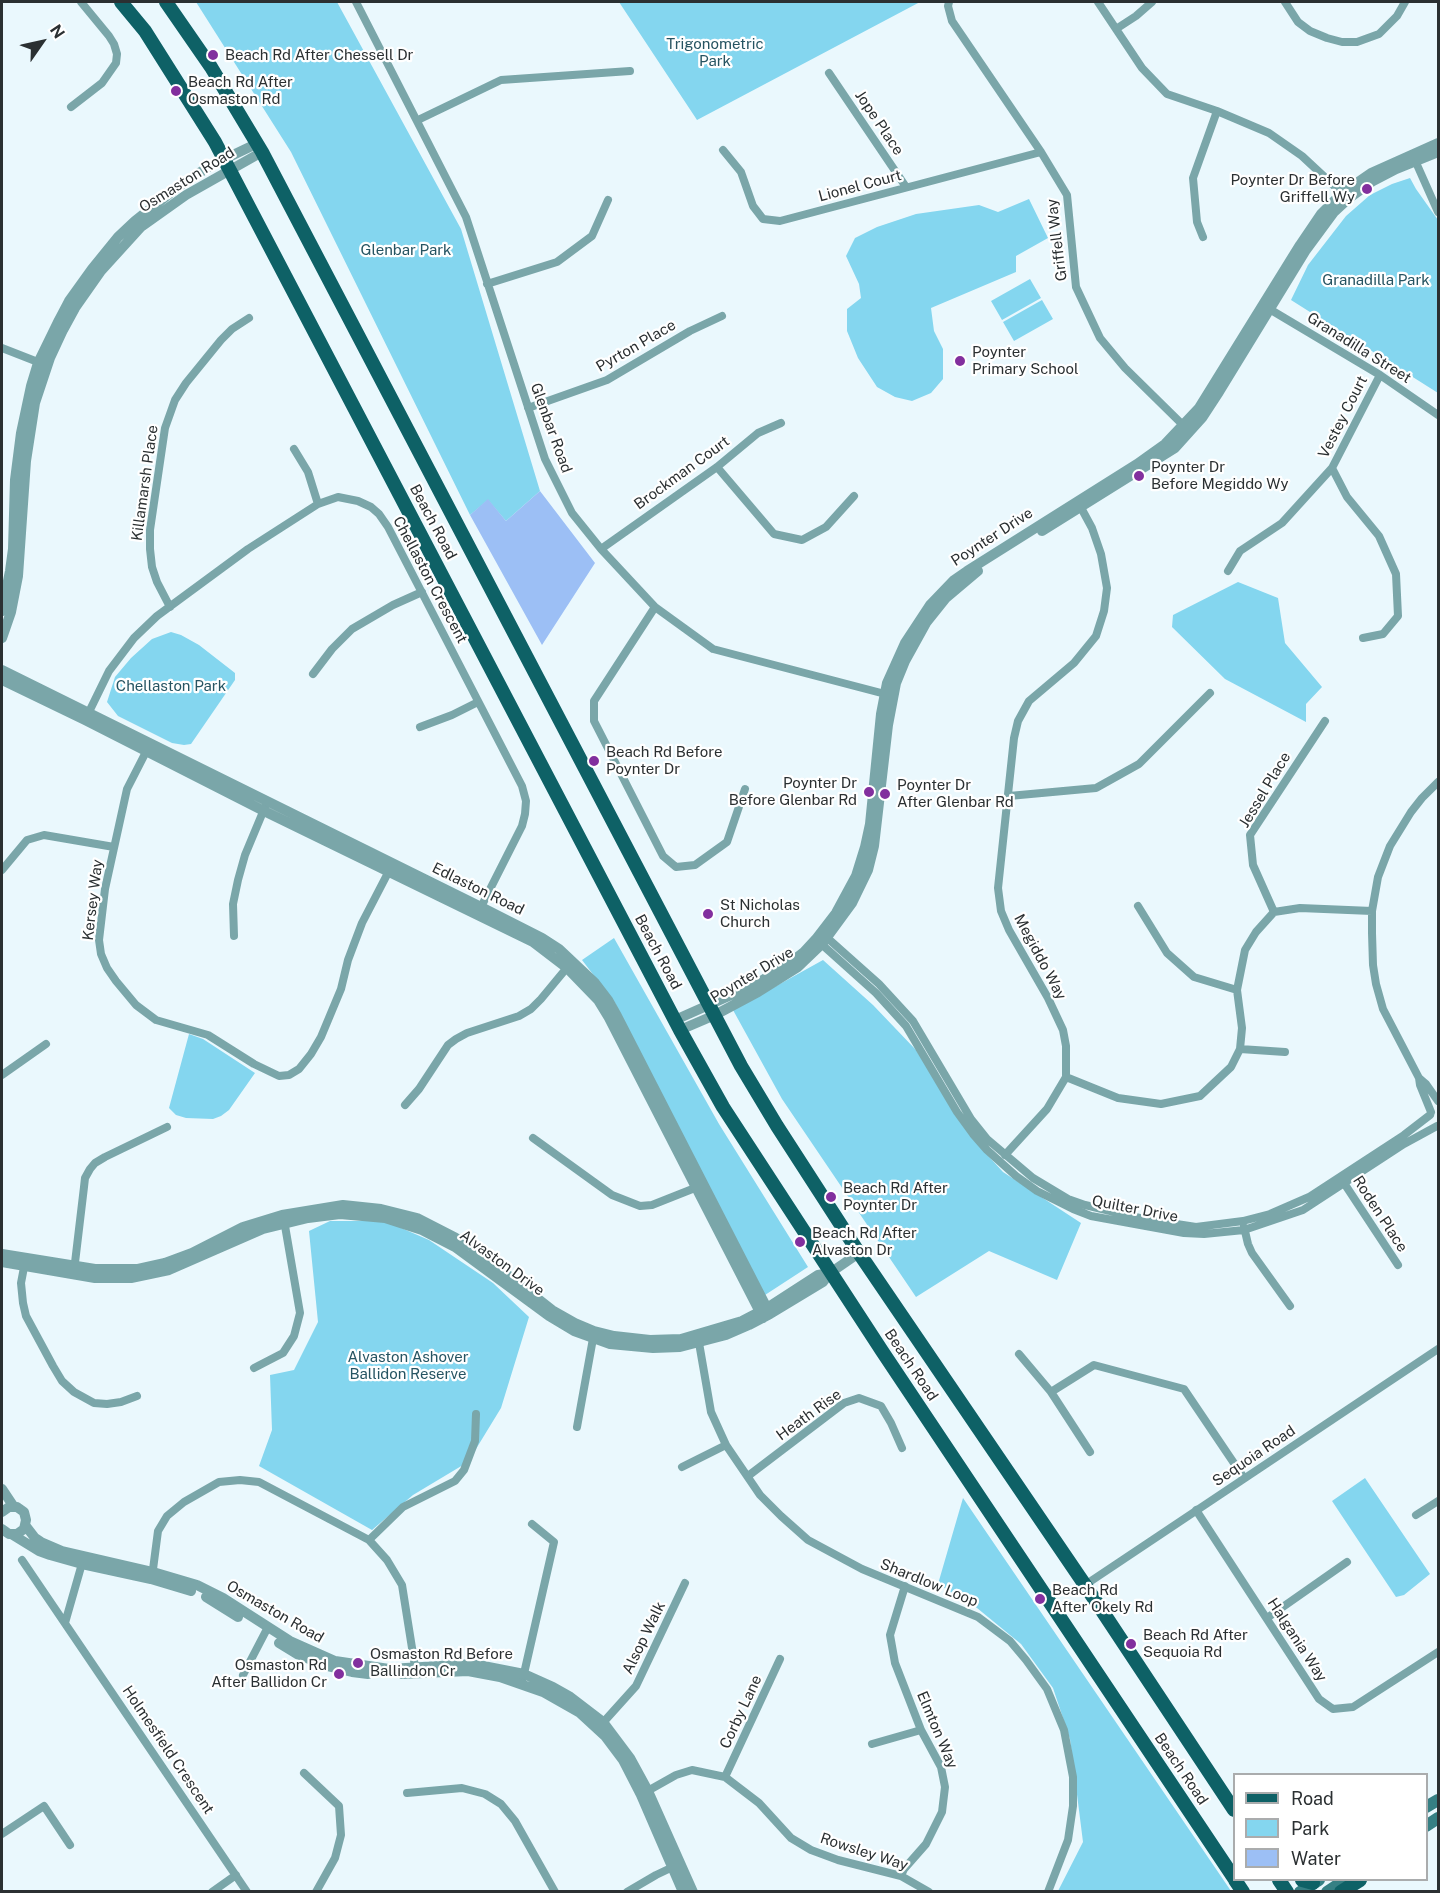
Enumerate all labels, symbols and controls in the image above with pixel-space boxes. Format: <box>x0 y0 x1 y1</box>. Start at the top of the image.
north arrow <box>12 12 72 72</box>
text: N <box>46 21 69 42</box>
park label: Trigonometric Park <box>666 35 764 70</box>
place label: Beach Rd After Chessell Dr <box>225 46 413 64</box>
marker: Beach Rd After Chessell Dr <box>206 48 220 62</box>
place label: Beach Rd After Osmaston Rd <box>188 73 293 108</box>
marker: Beach Rd After Osmaston Rd <box>169 84 183 98</box>
street label: Jope Place <box>851 87 907 159</box>
street label: Osmaston Road <box>136 143 238 217</box>
street label: Lionel Court <box>816 166 904 206</box>
place label: Poynter Dr Before Griffell Wy <box>1230 171 1355 206</box>
marker: Poynter Dr Before Griffell Wy <box>1360 182 1374 196</box>
street label: Griffell Way <box>1043 198 1071 282</box>
park label: Glenbar Park <box>361 241 451 259</box>
park label: Granadilla Park <box>1322 271 1430 289</box>
street label: Granadilla Street <box>1304 309 1414 387</box>
street label: Pyrton Place <box>593 316 679 376</box>
place label: Poynter Primary School <box>972 343 1078 378</box>
marker: Poynter Primary School <box>953 354 967 368</box>
street label: Vestey Court <box>1315 373 1371 461</box>
street label: Glenbar Road <box>526 381 576 475</box>
street label: Killamarsh Place <box>128 424 162 542</box>
street label: Brockman Court <box>631 432 733 514</box>
place label: Poynter Dr Before Megiddo Wy <box>1151 458 1289 493</box>
marker: Poynter Dr Before Megiddo Wy <box>1132 469 1146 483</box>
street label: Beach Road <box>406 481 460 563</box>
street label: Poynter Drive <box>948 504 1036 570</box>
street label: Chellaston Crescent <box>389 513 471 647</box>
park label: Chellaston Park <box>116 677 226 695</box>
place label: Beach Rd Before Poynter Dr <box>606 743 723 778</box>
street label: Jessel Place <box>1235 749 1295 831</box>
marker: Beach Rd Before Poynter Dr <box>587 754 601 768</box>
place label: Poynter Dr Before Glenbar Rd <box>729 774 857 809</box>
place label: Poynter Dr After Glenbar Rd <box>897 776 1014 811</box>
marker: Poynter Dr Before Glenbar Rd <box>862 785 876 799</box>
marker: Poynter Dr After Glenbar Rd <box>878 787 892 801</box>
street label: Kersey Way <box>79 858 107 942</box>
street label: Edlaston Road <box>429 859 527 919</box>
place label: St Nicholas Church <box>720 896 800 931</box>
marker: St Nicholas Church <box>701 907 715 921</box>
street label: Beach Road <box>631 911 685 993</box>
street label: Megiddo Way <box>1010 911 1070 1003</box>
street label: Poynter Drive <box>707 943 797 1007</box>
street label: Roden Place <box>1349 1173 1411 1255</box>
place label: Beach Rd After Poynter Dr <box>843 1179 948 1214</box>
marker: Beach Rd After Poynter Dr <box>824 1190 838 1204</box>
street label: Quilter Drive <box>1090 1192 1180 1226</box>
place label: Beach Rd After Alvaston Dr <box>812 1224 917 1259</box>
street label: Alvaston Drive <box>456 1226 548 1300</box>
marker: Beach Rd After Alvaston Dr <box>793 1235 807 1249</box>
street label: Beach Road <box>880 1326 942 1404</box>
park label: Alvaston Ashover Ballidon Reserve <box>347 1348 469 1383</box>
street label: Heath Rise <box>773 1385 845 1445</box>
street label: Sequoia Road <box>1209 1422 1299 1490</box>
street label: Shardlow Loop <box>877 1555 981 1611</box>
street label: Osmaston Road <box>223 1577 327 1647</box>
place label: Beach Rd After Okely Rd <box>1052 1581 1153 1616</box>
marker: Beach Rd After Okely Rd <box>1033 1592 1047 1606</box>
street label: Halgania Way <box>1263 1595 1331 1685</box>
street label: Alsop Walk <box>619 1599 669 1677</box>
place label: Beach Rd After Sequoia Rd <box>1143 1626 1248 1661</box>
marker: Beach Rd After Sequoia Rd <box>1124 1637 1138 1651</box>
place label: Osmaston Rd Before Ballindon Cr <box>370 1645 513 1680</box>
place label: Osmaston Rd After Ballidon Cr <box>211 1656 327 1691</box>
marker: Osmaston Rd Before Ballindon Cr <box>351 1656 365 1670</box>
marker: Osmaston Rd After Ballidon Cr <box>332 1667 346 1681</box>
street label: Corby Lane <box>716 1672 766 1752</box>
street label: Holmesfield Crescent <box>118 1682 218 1818</box>
street label: Elmton Way <box>913 1689 961 1771</box>
street label: Beach Road <box>1150 1730 1212 1808</box>
legend <box>1233 1773 1428 1881</box>
text: Road <box>1291 1788 1334 1809</box>
text: Park <box>1291 1818 1329 1839</box>
street label: Rowsley Way <box>818 1829 910 1875</box>
text: Water <box>1291 1848 1341 1869</box>

